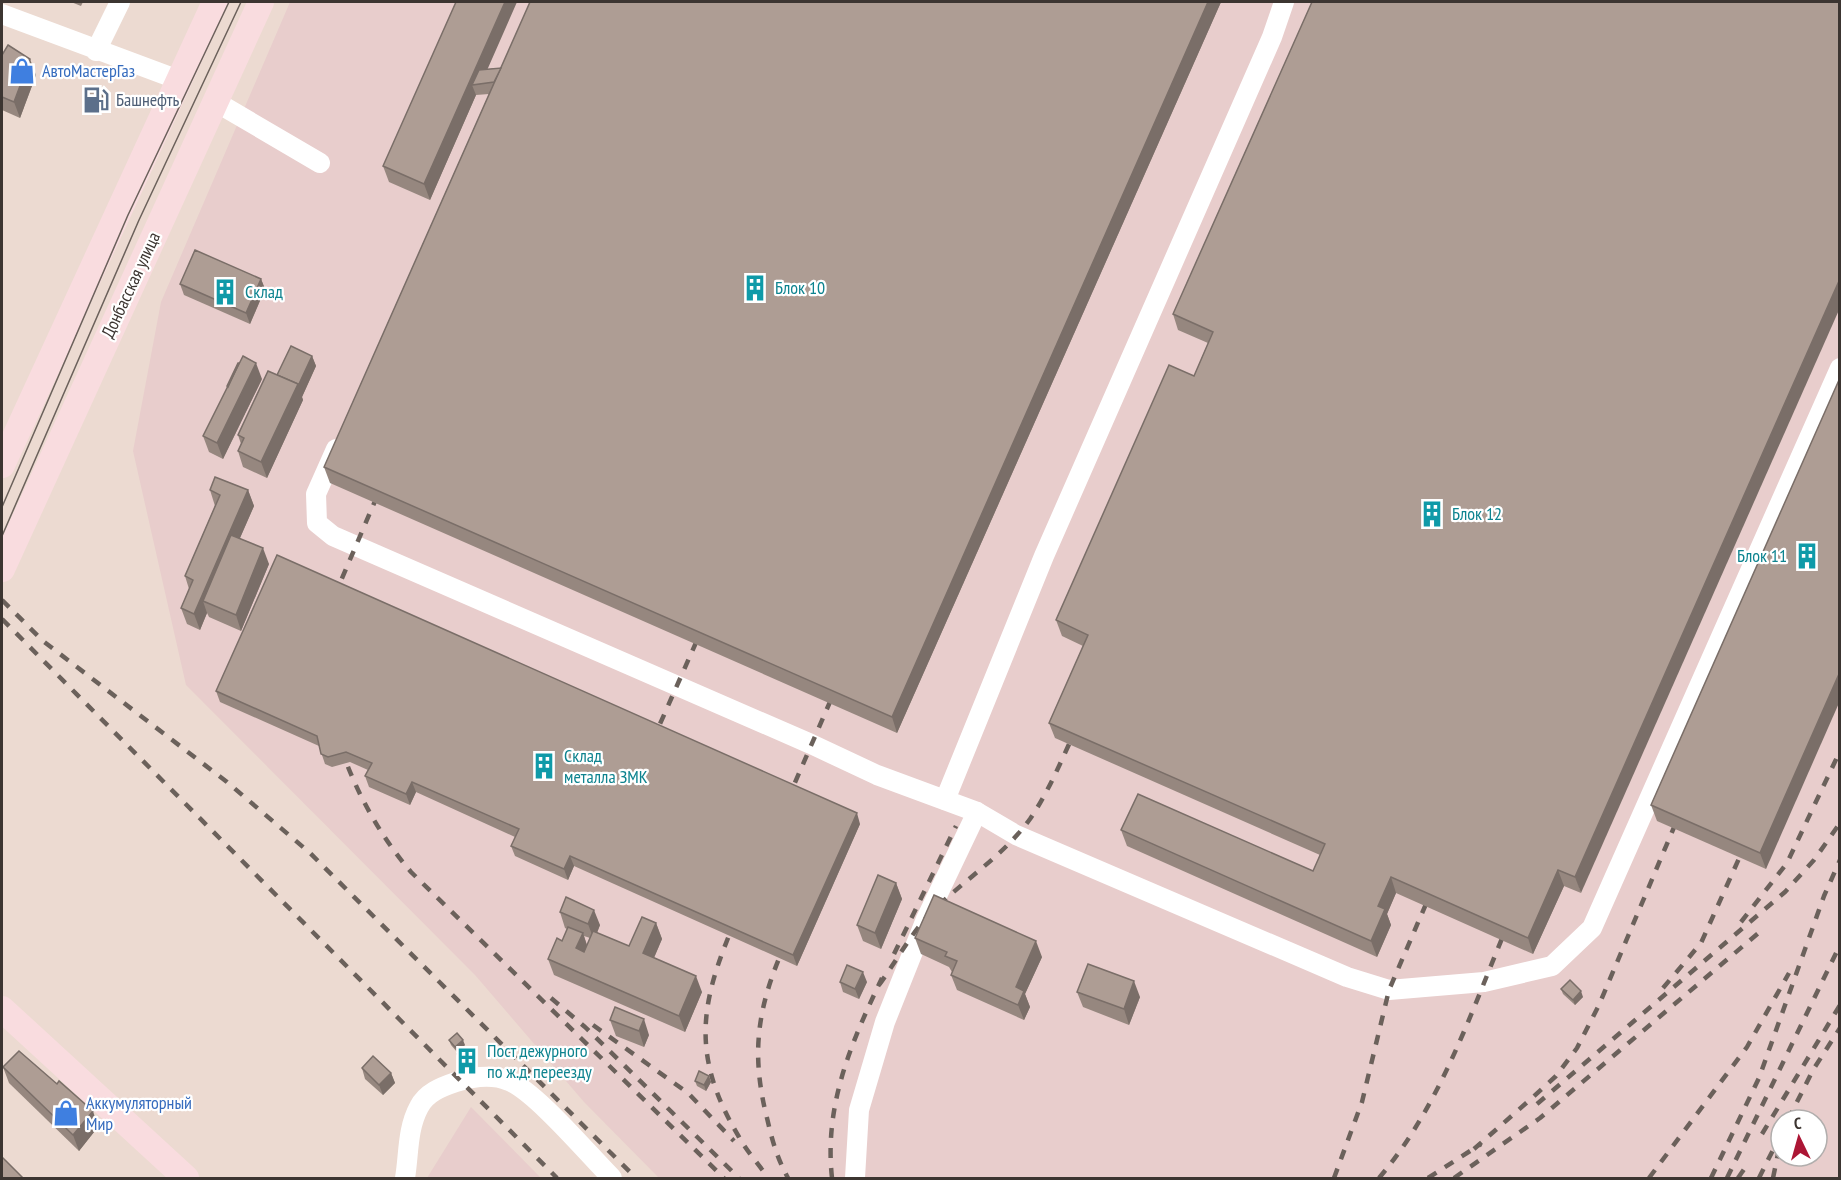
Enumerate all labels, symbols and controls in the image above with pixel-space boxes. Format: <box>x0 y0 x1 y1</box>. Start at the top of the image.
shop icon: АвтоМастерГаз <box>7 56 37 86</box>
place label: АвтоМастерГаз <box>42 59 135 82</box>
fuel station icon: Башнефть <box>81 85 111 115</box>
place label: Башнефть <box>116 88 179 111</box>
street label: Донбасская улица <box>96 228 165 341</box>
building icon: Блок 10 <box>740 273 770 303</box>
place label: Блок 10 <box>775 276 825 299</box>
building icon: Склад <box>210 277 240 307</box>
place label: Склад <box>245 280 283 303</box>
building icon: Блок 12 <box>1417 499 1447 529</box>
place label: Блок 12 <box>1452 502 1502 525</box>
building icon: Блок 11 <box>1792 541 1822 571</box>
place label: Блок 11 <box>1737 544 1787 567</box>
place label: Склад металла ЗМК <box>564 744 648 788</box>
building icon: Склад металла ЗМК <box>529 751 559 781</box>
place label: Пост дежурного по ж.д. переезду <box>487 1039 592 1083</box>
building icon: Пост дежурного по ж.д. переезду <box>452 1046 482 1076</box>
place label: Аккумуляторный Мир <box>86 1091 192 1135</box>
shop icon: Аккумуляторный Мир <box>51 1098 81 1128</box>
north arrow <box>1769 1108 1829 1168</box>
text: С <box>1793 1113 1803 1133</box>

